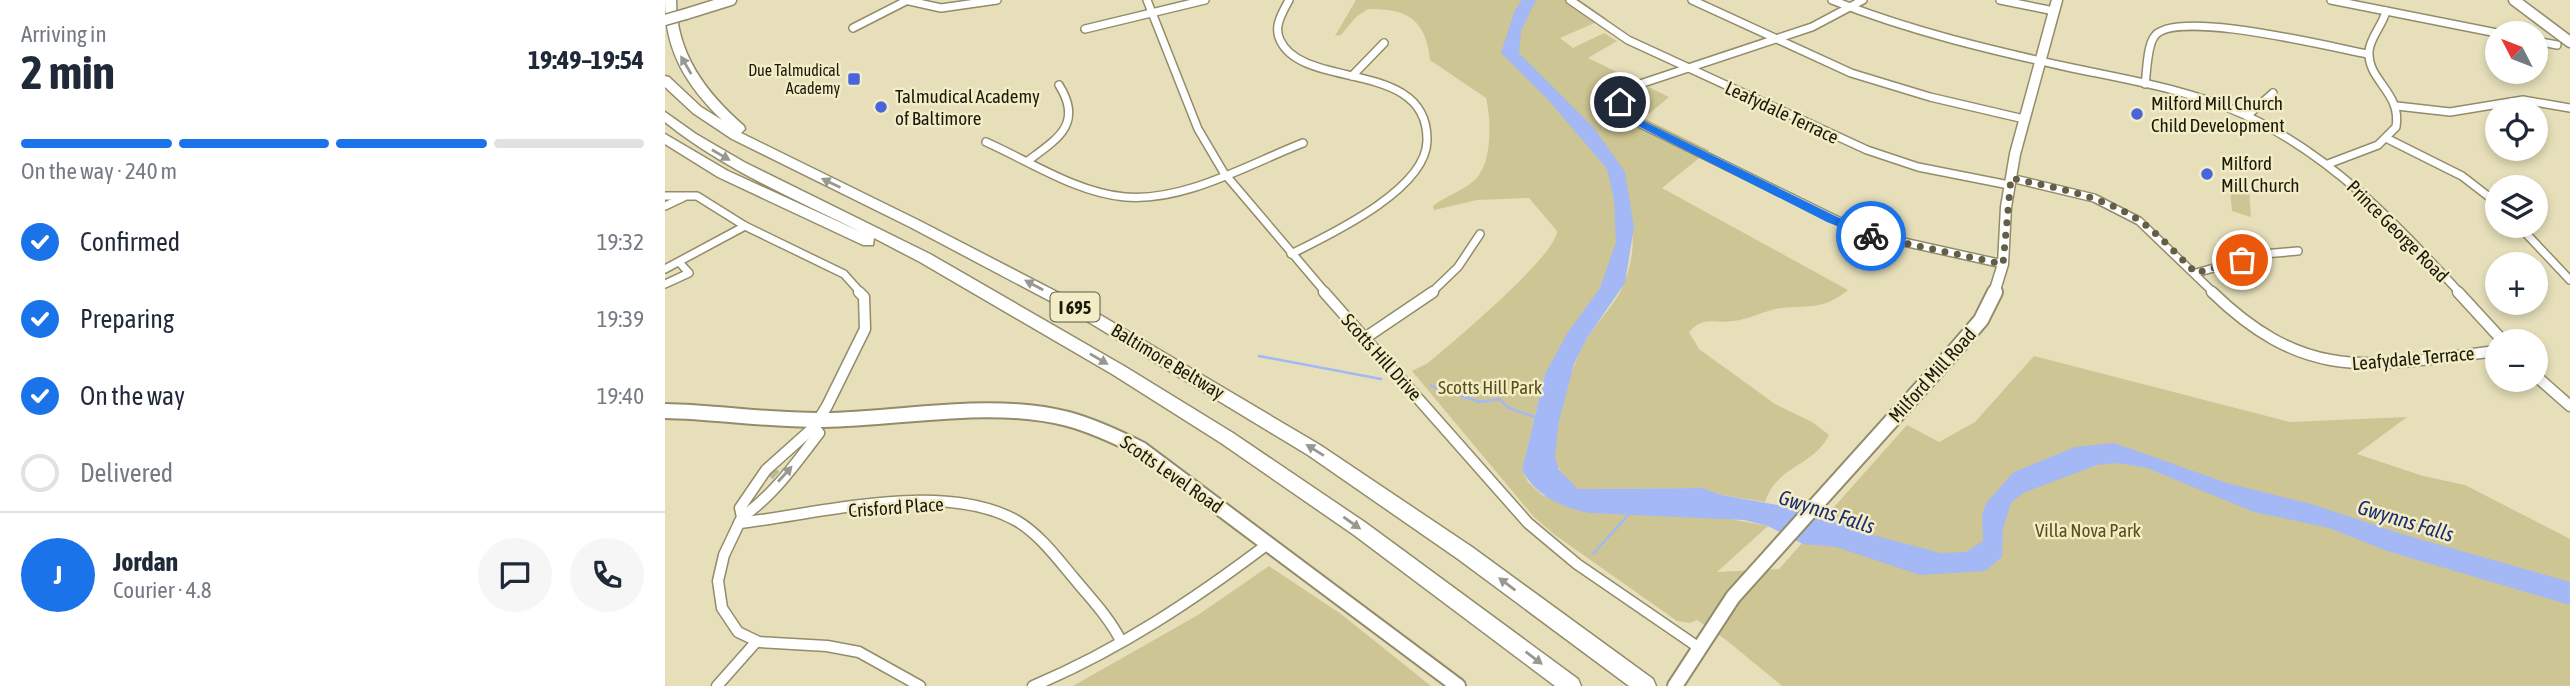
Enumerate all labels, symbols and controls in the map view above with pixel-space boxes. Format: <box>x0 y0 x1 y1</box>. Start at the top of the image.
text: Arriving in <box>21 21 107 47</box>
north arrow <box>2485 21 2548 84</box>
map controls <box>2485 21 2548 392</box>
text: 19:49–19:54 <box>528 45 644 75</box>
text: 2 min <box>21 46 115 99</box>
one-way arrow <box>680 56 692 75</box>
place label: Due Talmudical Academy <box>748 61 841 98</box>
marker: Due Talmudical Academy <box>846 71 862 87</box>
pin <box>1590 72 1650 132</box>
street label: Leafydale Terrace <box>1722 76 1842 148</box>
icon: home <box>1601 83 1639 121</box>
place label: Talmudical Academy of Baltimore <box>895 85 1040 129</box>
place label: Milford Mill Church Child Development <box>2151 92 2285 136</box>
button: locate <box>2485 98 2548 161</box>
marker: Talmudical Academy of Baltimore <box>873 99 889 115</box>
marker: Milford Mill Church Child Development <box>2129 106 2145 122</box>
one-way arrow <box>712 149 731 161</box>
place label: Milford Mill Church <box>2221 152 2300 196</box>
text: On the way · 240 m <box>21 158 177 184</box>
marker: Milford Mill Church <box>2199 166 2215 182</box>
button: layers <box>2485 175 2548 238</box>
street label: Prince George Road <box>2343 176 2453 286</box>
one-way arrow <box>821 177 841 188</box>
courier <box>1836 201 1906 271</box>
icon: bike <box>1852 217 1890 255</box>
icon: check <box>21 223 59 261</box>
text: Confirmed <box>80 227 180 257</box>
text: 19:32 <box>597 229 644 255</box>
pin <box>2212 230 2272 290</box>
icon: bag <box>2223 241 2261 279</box>
button: + <box>2485 252 2548 315</box>
one-way arrow <box>1024 279 1044 291</box>
road number: I 695 <box>1051 292 1099 321</box>
icon: check <box>21 300 59 338</box>
text: Preparing <box>80 304 174 334</box>
text: 19:39 <box>597 306 644 332</box>
street label: Scotts Hill Drive <box>1337 309 1427 405</box>
street label: Baltimore Beltway <box>1107 319 1229 404</box>
street label: Milford Mill Road <box>1884 323 1980 427</box>
button: − <box>2485 329 2548 392</box>
street label: Leafydale Terrace <box>2351 342 2475 374</box>
one-way arrow <box>1089 353 1109 365</box>
park label: Scotts Hill Park <box>1438 376 1543 398</box>
icon: check <box>21 377 59 415</box>
text: On the way <box>80 381 185 411</box>
text: 19:40 <box>597 383 644 409</box>
street label: Scotts Level Road <box>1116 431 1228 517</box>
one-way arrow <box>1305 443 1324 456</box>
text: Delivered <box>80 458 173 488</box>
one-way arrow <box>777 465 793 483</box>
water label: Gwynns Falls <box>1776 484 1878 538</box>
street label: Crisford Place <box>848 493 944 521</box>
water label: Gwynns Falls <box>2355 494 2457 546</box>
one-way arrow <box>1343 516 1361 530</box>
park label: Villa Nova Park <box>2035 519 2142 541</box>
button: chat <box>478 538 552 612</box>
button: phone <box>570 538 644 612</box>
text: Jordan <box>113 547 178 577</box>
text: J <box>54 560 62 590</box>
text: Courier · 4.8 <box>113 577 212 603</box>
one-way arrow <box>1498 577 1516 591</box>
one-way arrow <box>1525 651 1544 665</box>

